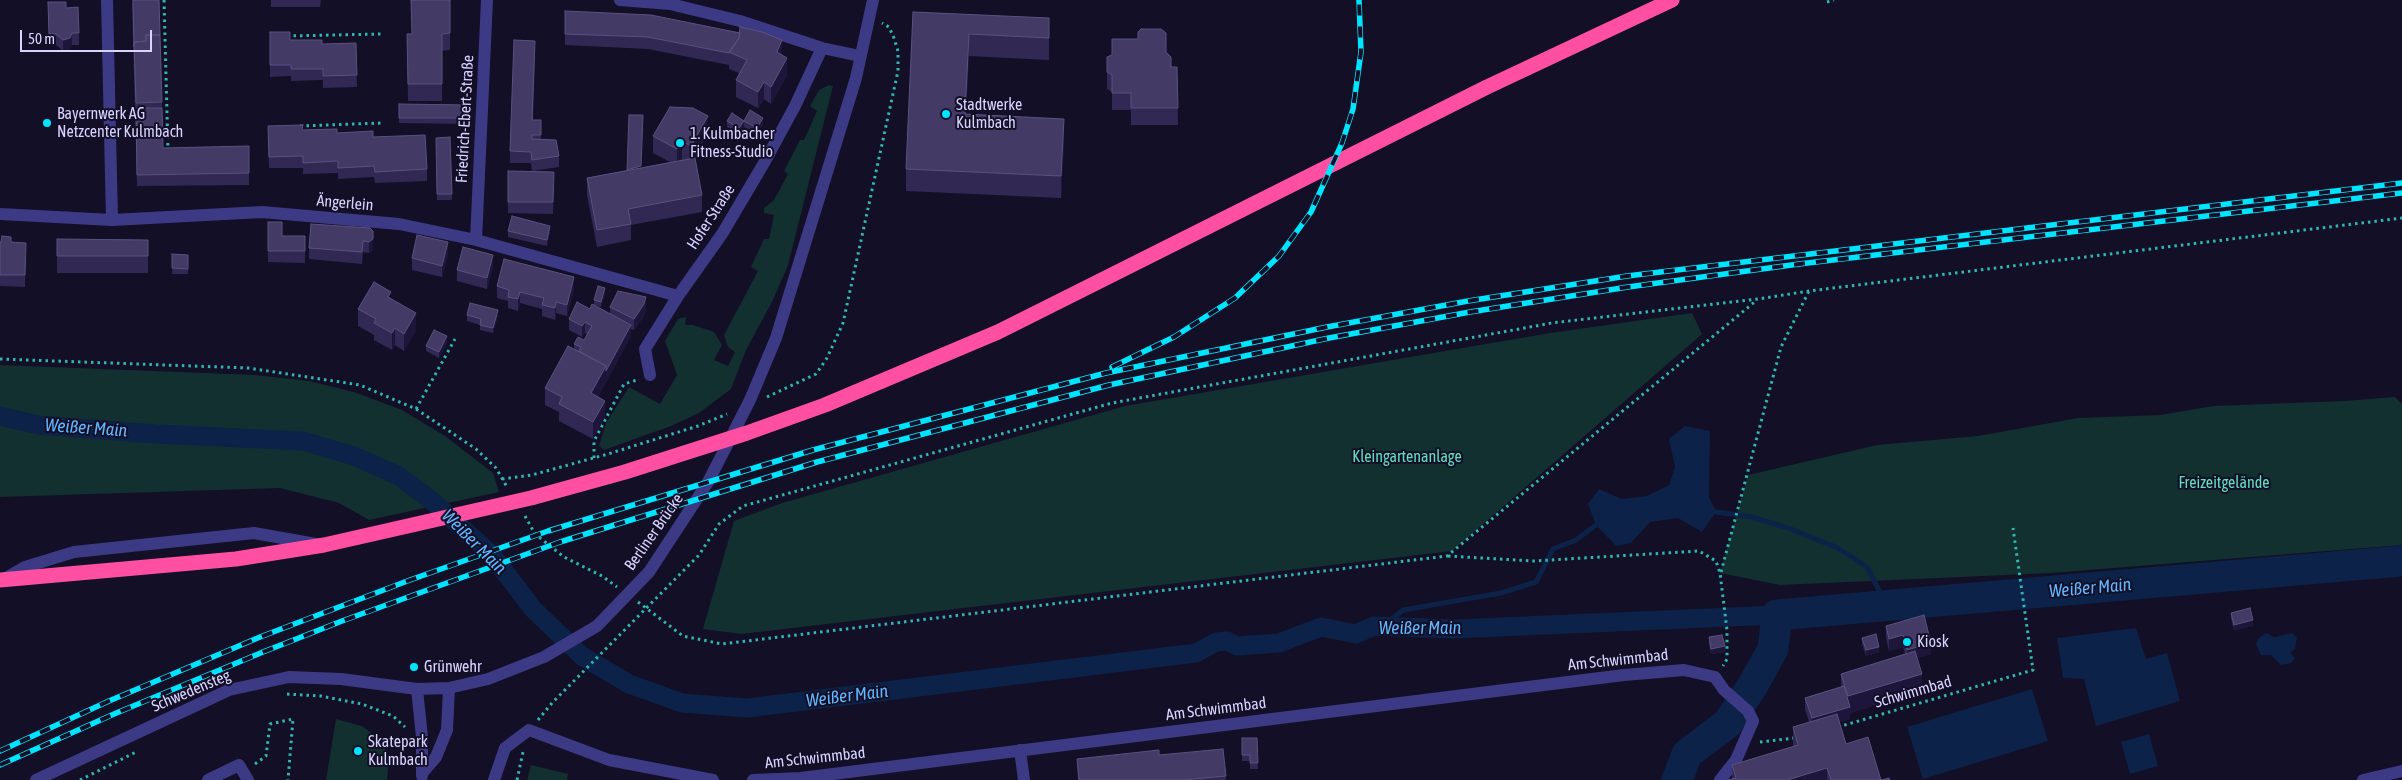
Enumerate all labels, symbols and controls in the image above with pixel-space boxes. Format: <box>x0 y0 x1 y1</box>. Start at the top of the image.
scale bar <box>22 20 155 52</box>
text: 50 m <box>28 30 55 47</box>
street label: Friedrich-Ebert-Straße <box>452 55 478 183</box>
place label: Stadtwerke Kulmbach <box>956 95 1022 133</box>
place label: Bayernwerk AG Netzcenter Kulmbach <box>57 104 183 142</box>
marker: Stadtwerke Kulmbach <box>940 108 952 120</box>
marker: Bayernwerk AG Netzcenter Kulmbach <box>41 117 53 129</box>
place label: 1. Kulmbacher Fitness-Studio <box>690 124 774 162</box>
marker: 1. Kulmbacher Fitness-Studio <box>674 137 686 149</box>
street label: Hofer Straße <box>683 181 739 253</box>
street label: Ängerlein <box>316 191 374 215</box>
water label: Weißer Main <box>44 414 128 442</box>
park label: Kleingartenanlage <box>1352 447 1462 467</box>
park label: Freizeitgelände <box>2178 473 2270 493</box>
street label: Berliner Brücke <box>621 490 687 574</box>
water label: Weißer Main <box>437 505 511 579</box>
water label: Weißer Main <box>2048 574 2132 602</box>
water label: Weißer Main <box>1379 617 1461 639</box>
place label: Kiosk <box>1917 632 1949 652</box>
marker: Kiosk <box>1901 636 1913 648</box>
street label: Am Schwimmbad <box>1567 645 1669 675</box>
place label: Grünwehr <box>424 657 482 677</box>
marker: Grünwehr <box>408 661 420 673</box>
street label: Schwedensteg <box>149 666 233 716</box>
street label: Schwimmbad <box>1872 672 1954 712</box>
water label: Weißer Main <box>805 680 889 712</box>
street label: Am Schwimmbad <box>1165 693 1267 725</box>
place label: Skatepark Kulmbach <box>368 732 428 770</box>
street label: Am Schwimmbad <box>764 743 866 773</box>
marker: Skatepark Kulmbach <box>352 745 364 757</box>

